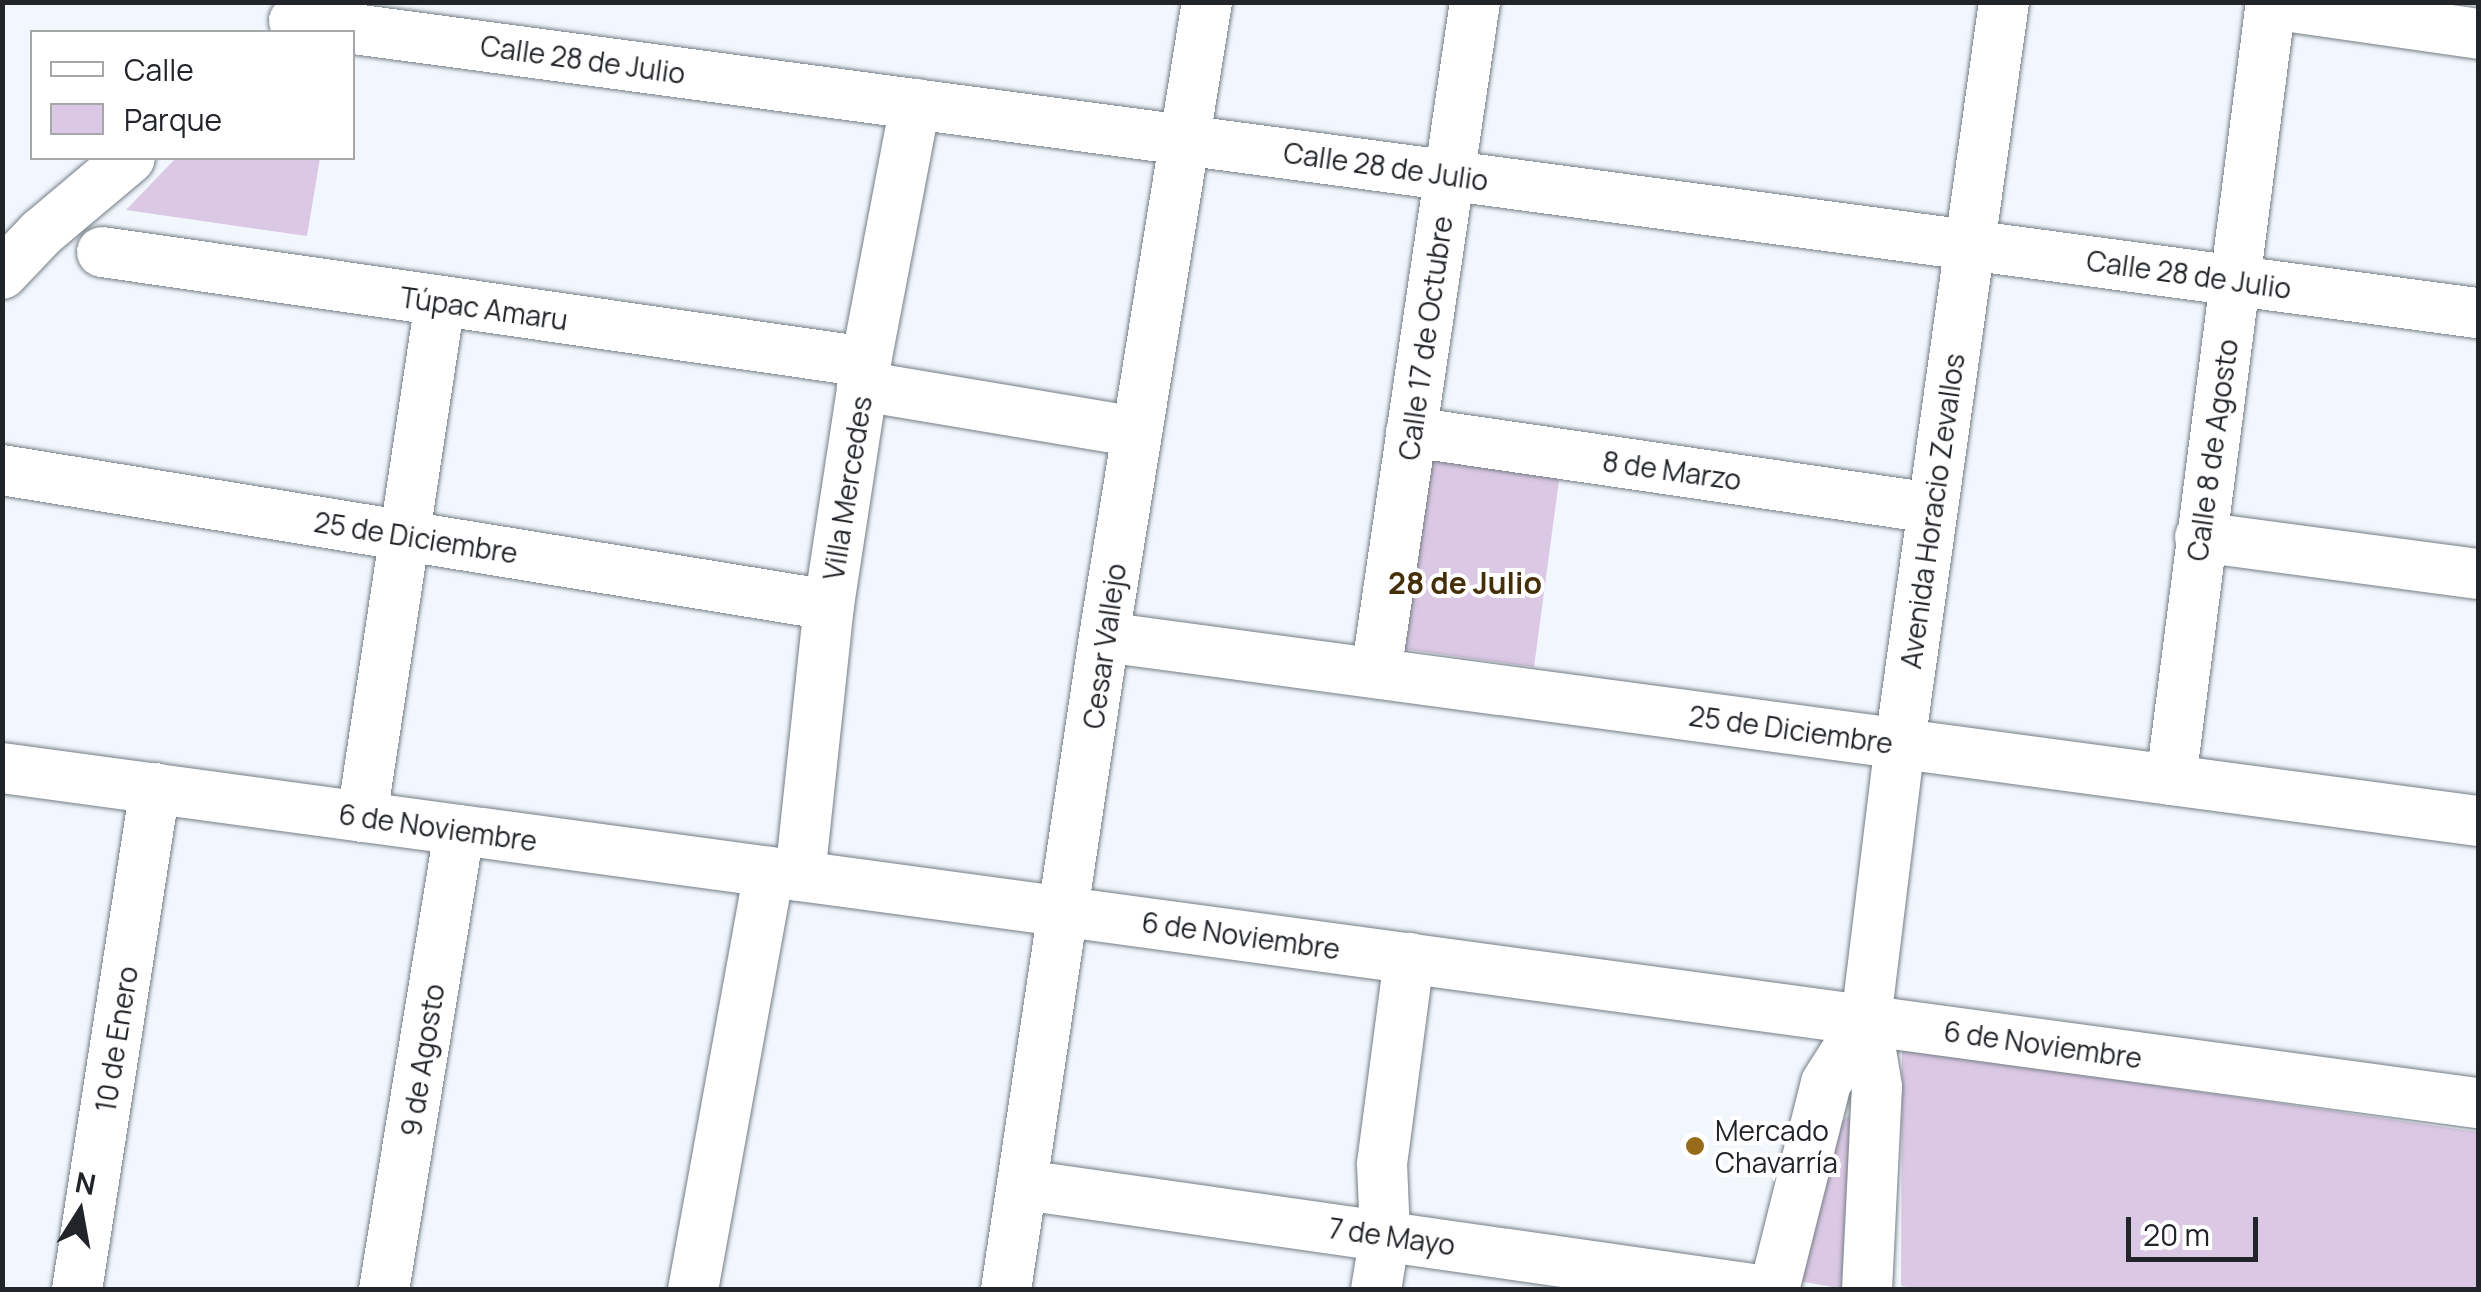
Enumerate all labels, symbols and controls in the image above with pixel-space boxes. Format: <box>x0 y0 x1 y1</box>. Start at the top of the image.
street label: Calle 28 de Julio <box>479 28 687 90</box>
legend <box>30 30 355 160</box>
text: Calle <box>124 49 194 90</box>
text: Parque <box>124 99 222 140</box>
street label: Calle 28 de Julio <box>1282 135 1490 197</box>
street label: Calle 17 de Octubre <box>1391 214 1459 462</box>
street label: Calle 28 de Julio <box>2085 243 2293 305</box>
street label: Túpac Amaru <box>398 280 570 336</box>
street label: Calle 8 de Agosto <box>2180 337 2244 563</box>
street label: Avenida Horacio Zevallos <box>1893 351 1971 671</box>
street label: Villa Mercedes <box>816 394 878 582</box>
street label: 8 de Marzo <box>1600 444 1744 496</box>
street label: 25 de Diciembre <box>312 504 520 570</box>
street label: Cesar Vallejo <box>1076 561 1132 731</box>
district label: 28 de Julio <box>1388 565 1542 601</box>
street label: 25 de Diciembre <box>1687 698 1895 760</box>
street label: 6 de Noviembre <box>337 796 539 858</box>
street label: 6 de Noviembre <box>1140 904 1342 966</box>
street label: 10 de Enero <box>88 964 144 1114</box>
street label: 9 de Agosto <box>393 981 451 1139</box>
street label: 6 de Noviembre <box>1942 1013 2144 1075</box>
place label: Mercado Chavarría <box>1715 1113 1838 1179</box>
marker: Mercado Chavarría <box>1684 1135 1706 1157</box>
north arrow <box>30 1162 130 1262</box>
text: N <box>72 1162 99 1203</box>
scale bar <box>2131 1197 2264 1259</box>
street label: 7 de Mayo <box>1327 1211 1457 1261</box>
text: 20 m <box>2143 1214 2210 1255</box>

